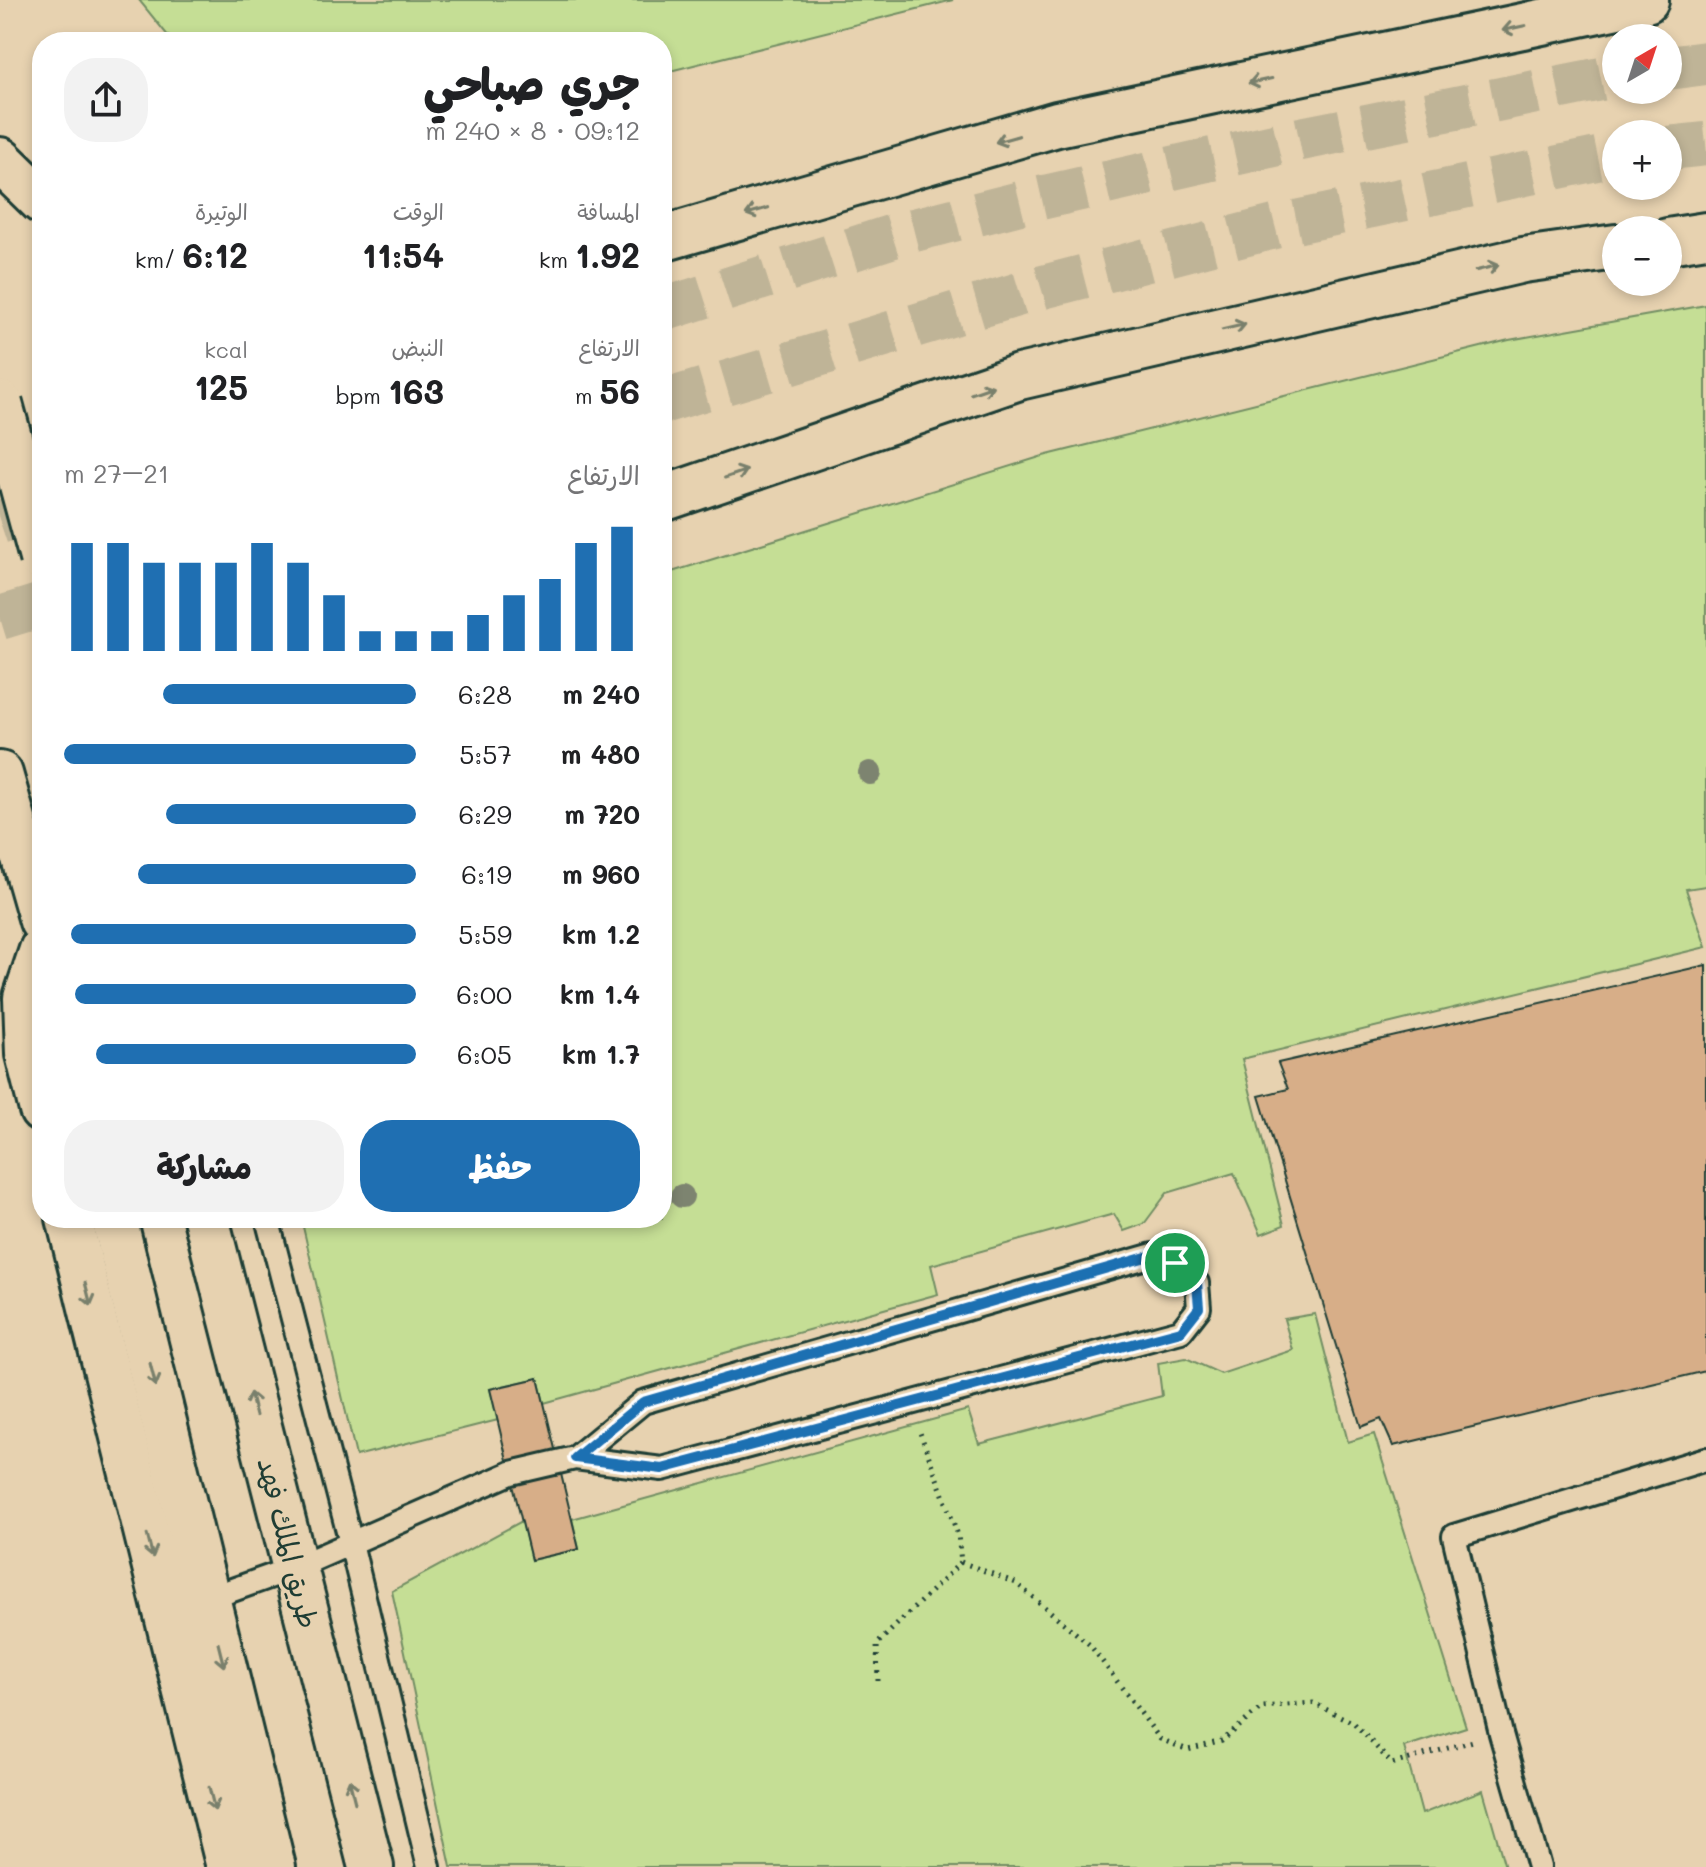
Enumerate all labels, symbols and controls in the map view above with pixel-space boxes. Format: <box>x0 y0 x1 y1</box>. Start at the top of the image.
one-way arrow <box>1502 21 1528 36</box>
north arrow <box>1602 24 1682 104</box>
map controls <box>1602 24 1682 296</box>
text: جري صباحي <box>423 54 640 111</box>
button: share <box>64 58 148 142</box>
one-way arrow <box>1248 74 1273 89</box>
text: 09:12 · 8 × 240 m <box>425 113 640 147</box>
button: + <box>1602 120 1682 200</box>
one-way arrow <box>994 132 1020 147</box>
text: الوتيرة <box>195 197 248 226</box>
text: الوقت <box>393 197 444 226</box>
text: المسافة <box>577 197 640 226</box>
one-way arrow <box>744 204 770 219</box>
button: − <box>1602 216 1682 296</box>
text: 6:12 <box>183 232 248 277</box>
text: 11:54 <box>362 232 444 277</box>
text: 1.92 <box>575 232 640 277</box>
text: /km <box>135 245 183 274</box>
text: km <box>539 245 575 274</box>
one-way arrow <box>1474 260 1500 275</box>
one-way arrow <box>1221 319 1246 334</box>
text: النبض <box>391 333 444 362</box>
text: الارتفاع <box>578 333 640 362</box>
text: kcal <box>204 335 248 364</box>
text: 125 <box>194 364 248 409</box>
text: 163 <box>388 368 444 413</box>
text: 56 <box>600 368 640 413</box>
text: bpm <box>336 381 388 410</box>
text: m <box>575 381 600 410</box>
one-way arrow <box>969 381 994 396</box>
text: 21–27 m <box>64 456 169 490</box>
text: الارتفاع <box>567 458 640 492</box>
one-way arrow <box>723 466 748 481</box>
text: 6:28 <box>458 677 512 711</box>
text: 240 m <box>562 677 640 711</box>
text: 5:57 <box>459 737 512 771</box>
text: 480 m <box>561 737 640 771</box>
text: 6:29 <box>458 797 512 831</box>
text: 720 m <box>564 797 640 831</box>
text: 6:19 <box>461 857 512 891</box>
text: 960 m <box>562 857 640 891</box>
text: 5:59 <box>458 917 512 951</box>
text: 1.2 km <box>562 917 640 951</box>
text: 6:00 <box>456 977 512 1011</box>
text: 1.4 km <box>560 977 640 1011</box>
text: 6:05 <box>457 1037 512 1071</box>
text: 1.7 km <box>562 1037 640 1071</box>
button: مشاركة <box>64 1120 344 1212</box>
button: حفظ <box>360 1120 640 1212</box>
pin <box>1141 1229 1209 1297</box>
icon: arrive <box>1153 1241 1197 1285</box>
one-way arrow <box>81 1280 96 1306</box>
one-way arrow <box>146 1362 161 1388</box>
one-way arrow <box>245 1391 260 1417</box>
street label: طريق الملك فهد <box>250 1454 328 1632</box>
one-way arrow <box>143 1533 158 1559</box>
one-way arrow <box>214 1642 229 1668</box>
one-way arrow <box>343 1779 358 1805</box>
one-way arrow <box>206 1785 221 1811</box>

